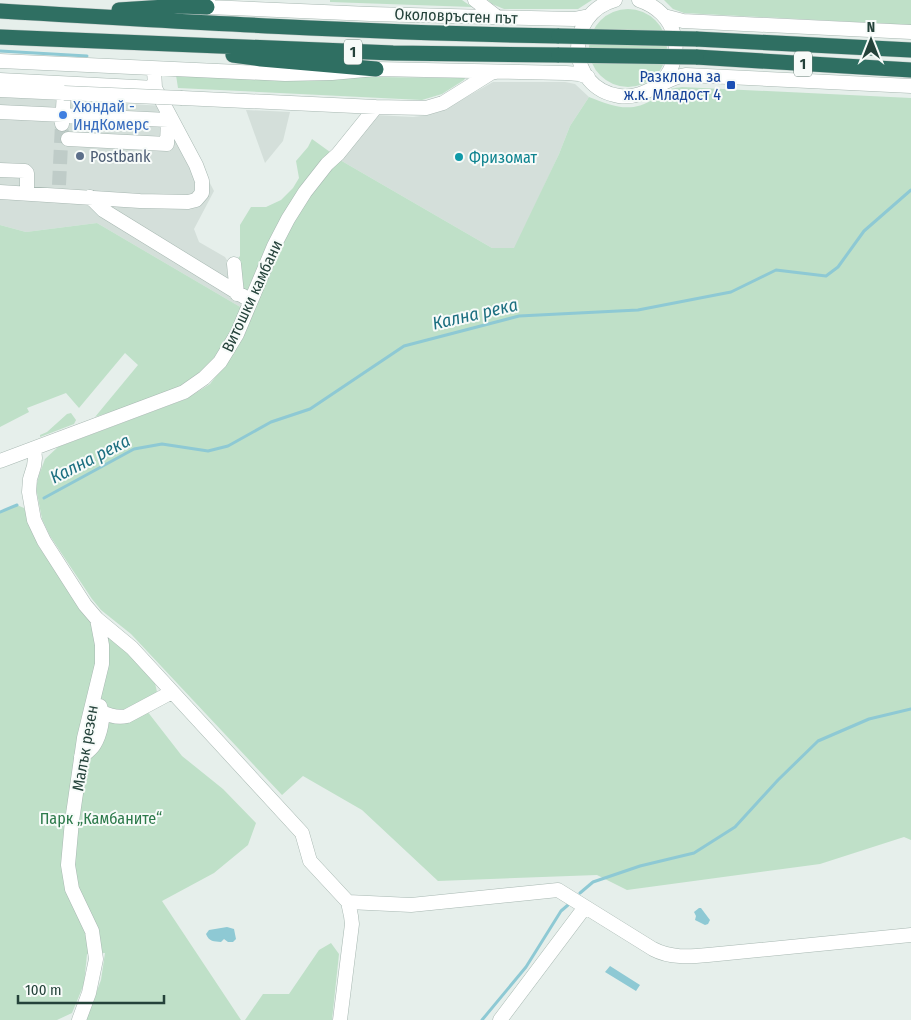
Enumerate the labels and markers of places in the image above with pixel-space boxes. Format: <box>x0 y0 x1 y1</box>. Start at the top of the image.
place label: Разклона за ж.к. Младост 4 <box>624 67 721 104</box>
marker: Разклона за ж.к. Младост 4 <box>725 79 737 91</box>
place label: Хюндай - ИндКомерс <box>73 97 149 134</box>
marker: Хюндай - ИндКомерс <box>57 109 69 121</box>
place label: Postbank <box>90 147 151 166</box>
place label: Фризомат <box>469 148 538 167</box>
marker: Postbank <box>74 150 86 162</box>
marker: Фризомат <box>453 151 465 163</box>

